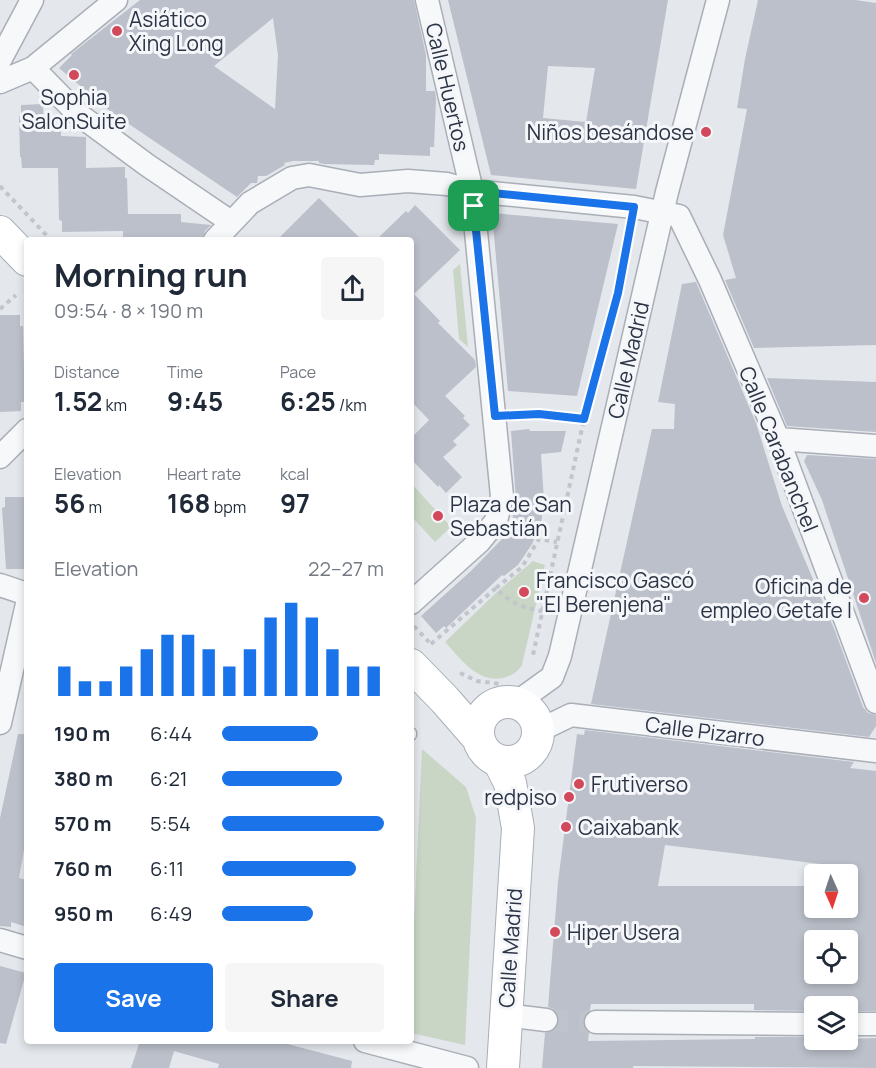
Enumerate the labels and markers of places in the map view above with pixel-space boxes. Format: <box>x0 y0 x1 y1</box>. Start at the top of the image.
place label: Asiático Xing Long <box>129 5 224 57</box>
marker: Asiático Xing Long <box>110 24 124 38</box>
marker: Sophia SalonSuite <box>67 68 81 82</box>
place label: Sophia SalonSuite <box>22 83 127 135</box>
place label: Niños besándose <box>527 118 694 146</box>
marker: Niños besándose <box>699 125 713 139</box>
pin <box>448 180 499 231</box>
place label: Plaza de San Sebastián <box>450 490 572 542</box>
marker: Plaza de San Sebastián <box>431 509 445 523</box>
place label: Francisco Gascó "El Berenjena" <box>536 566 694 618</box>
place label: Oficina de empleo Getafe I <box>700 572 852 624</box>
marker: Francisco Gascó "El Berenjena" <box>517 585 531 599</box>
marker: Oficina de empleo Getafe I <box>857 591 871 605</box>
place label: Frutiverso <box>591 770 688 798</box>
marker: Frutiverso <box>572 777 586 791</box>
place label: redpiso <box>484 783 557 811</box>
marker: redpiso <box>562 790 576 804</box>
place label: Caixabank <box>578 813 679 841</box>
marker: Caixabank <box>559 820 573 834</box>
place label: Hiper Usera <box>567 918 680 946</box>
marker: Hiper Usera <box>548 925 562 939</box>

